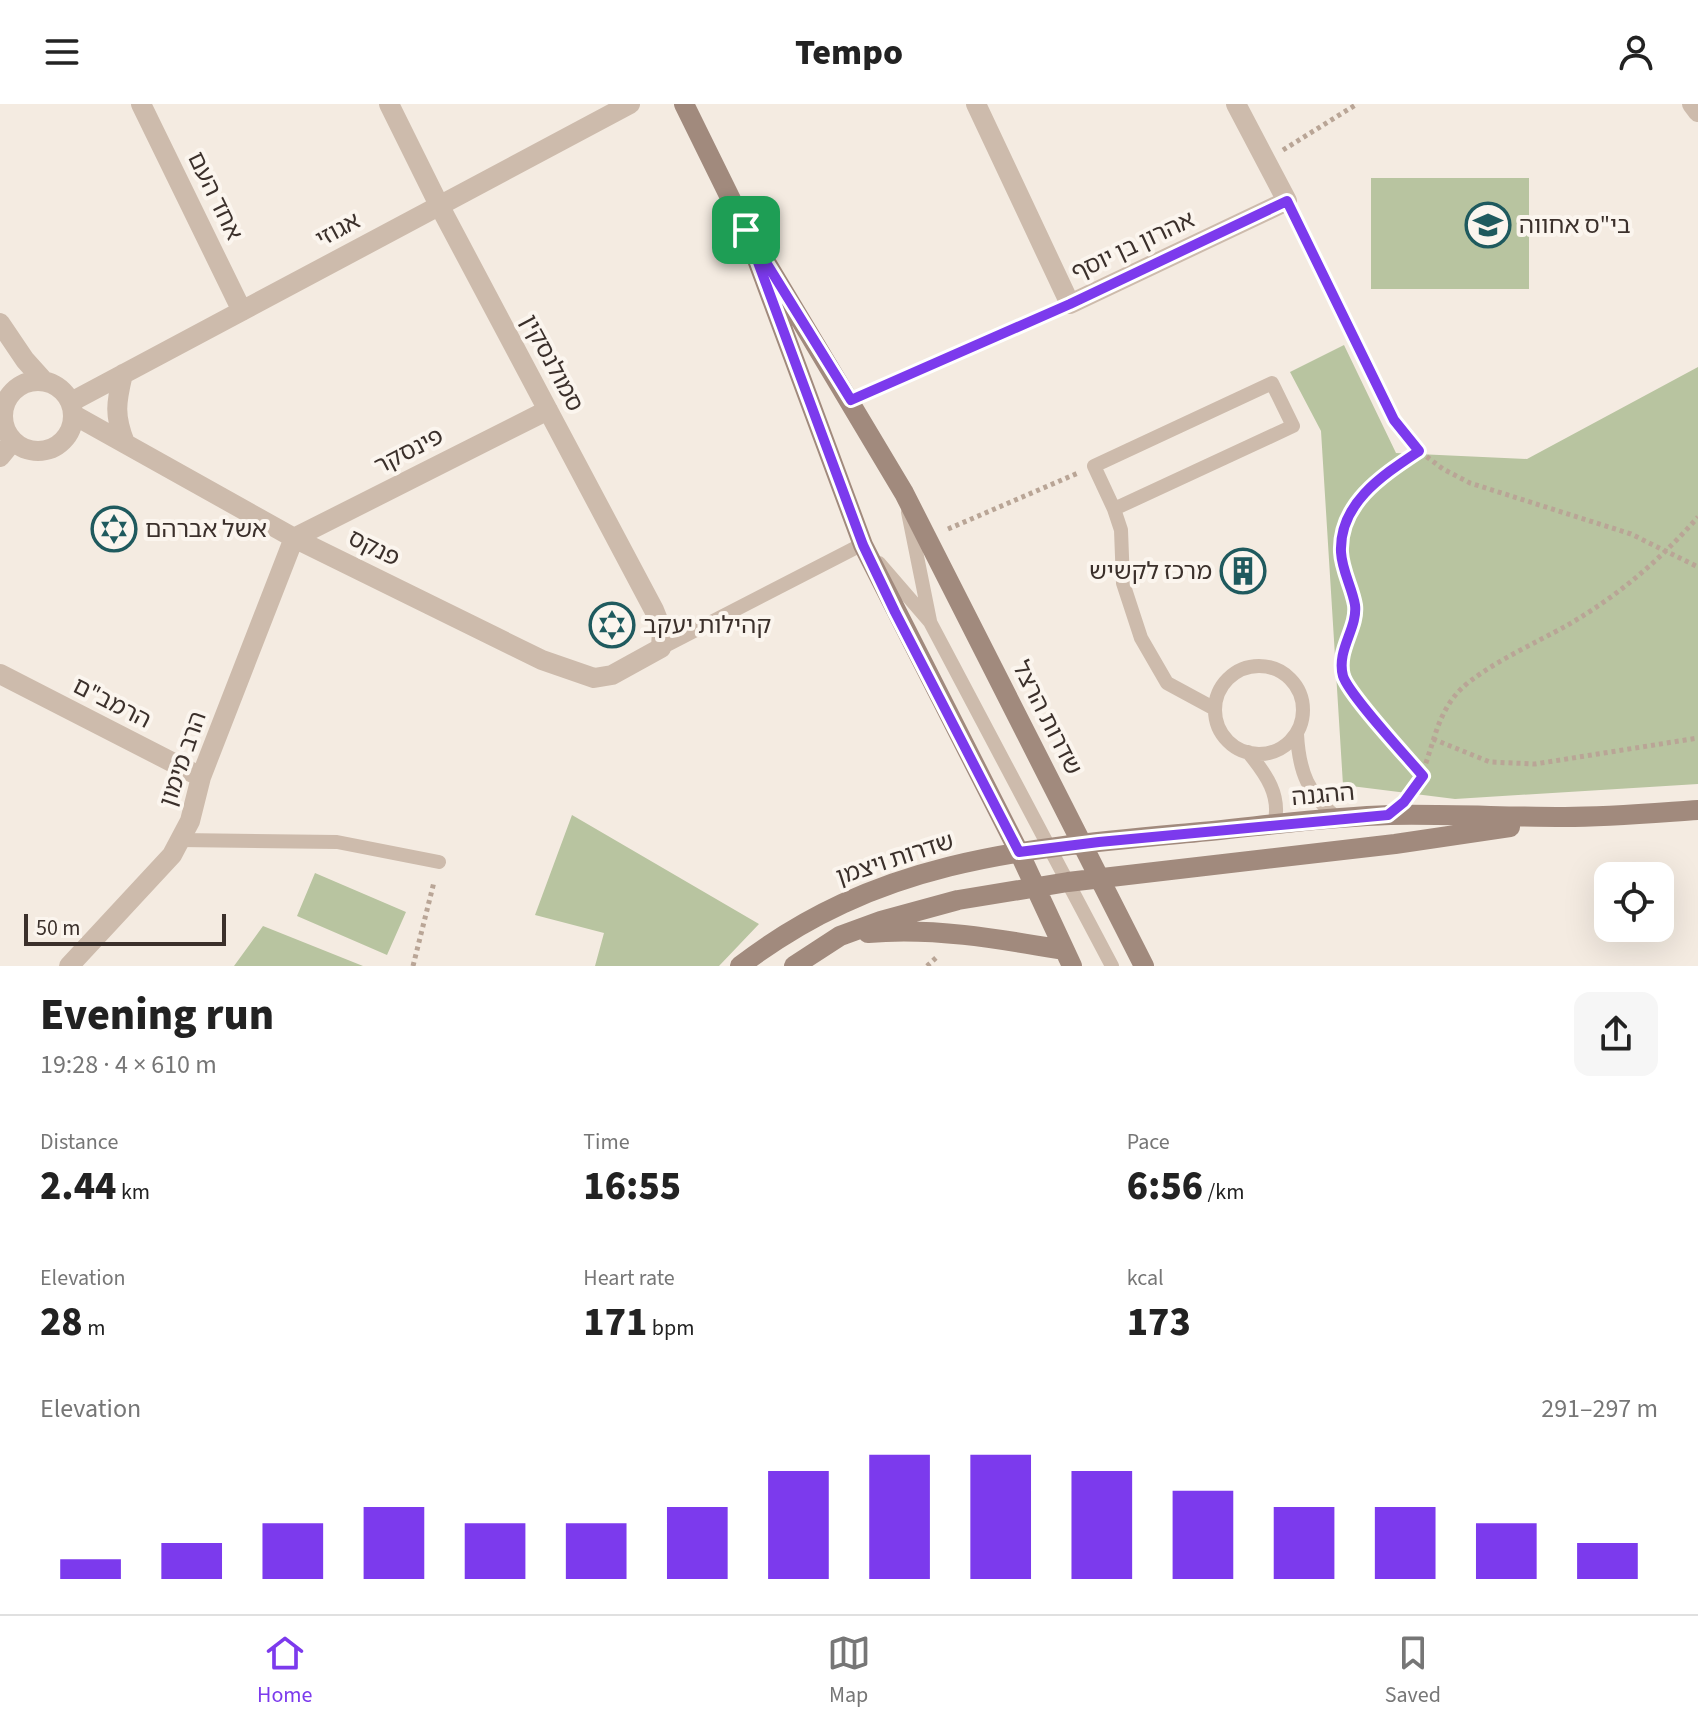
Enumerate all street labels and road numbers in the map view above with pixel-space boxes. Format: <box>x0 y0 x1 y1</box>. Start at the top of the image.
street label: אחד העם <box>179 146 251 246</box>
street label: אהרון בן יוסף <box>1065 202 1201 290</box>
street label: אגוזי <box>309 204 367 256</box>
street label: סמולנסקין <box>512 308 592 418</box>
street label: פינסקר <box>368 419 450 483</box>
street label: פנקס <box>342 520 406 576</box>
street label: שדרות הרצל <box>1003 655 1091 781</box>
street label: הרמב"ם <box>67 668 157 738</box>
street label: הרב מימון <box>150 707 216 811</box>
street label: ההגנה <box>1290 775 1356 815</box>
street label: שדרות ויצמן <box>832 823 958 895</box>

